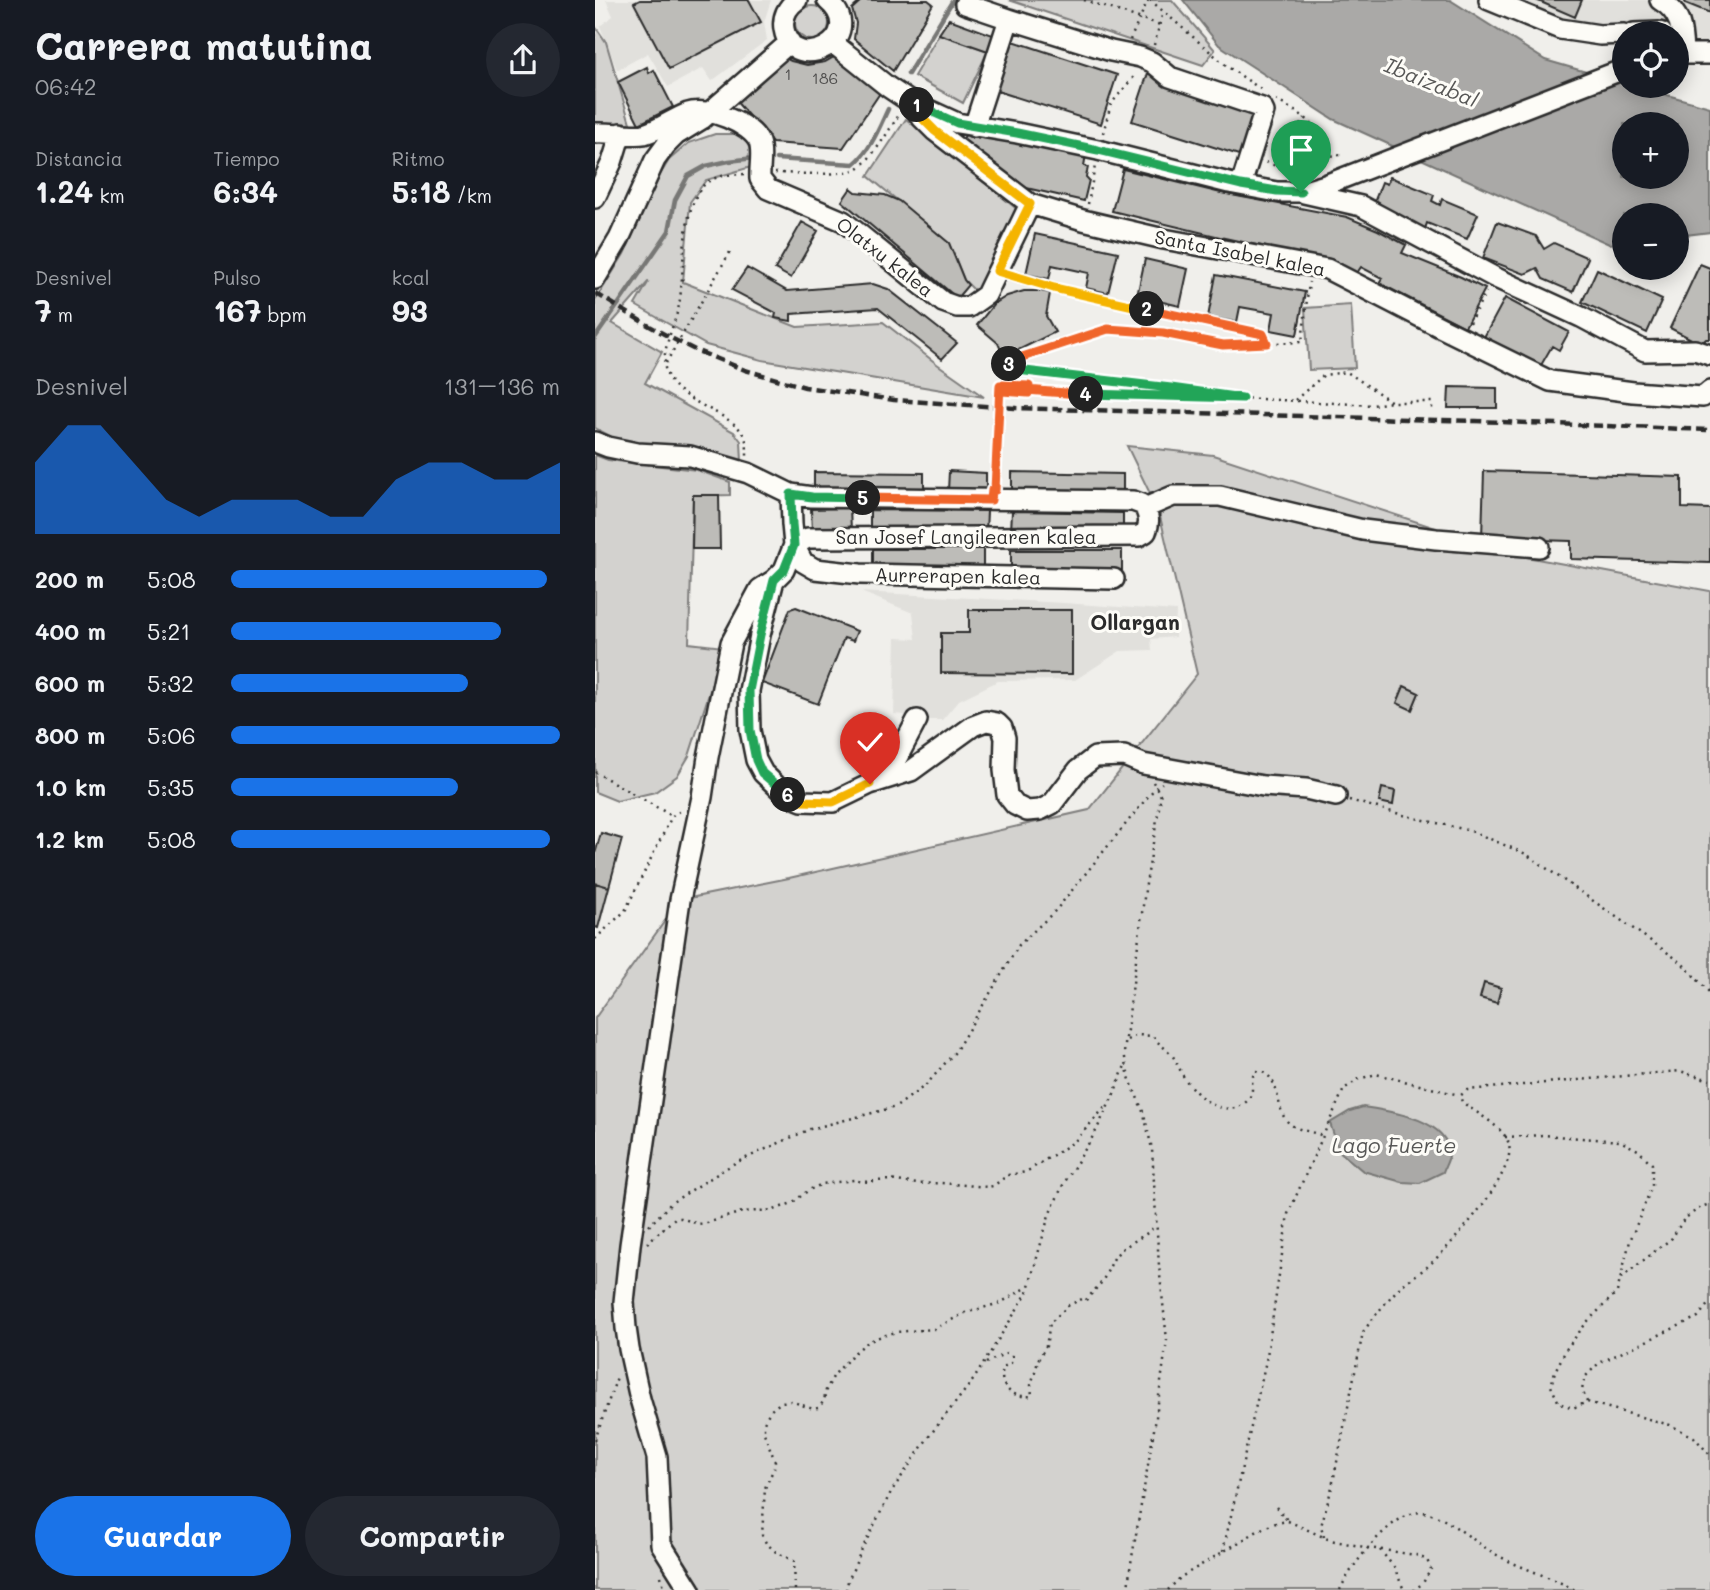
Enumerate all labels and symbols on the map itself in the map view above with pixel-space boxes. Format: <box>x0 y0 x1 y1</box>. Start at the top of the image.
water label: Ibaizabal <box>1381 51 1483 113</box>
house number: 1 <box>784 63 792 84</box>
house number: 186 <box>812 67 838 88</box>
pin: 1 <box>899 88 935 122</box>
pin <box>1271 120 1331 192</box>
street label: Olatxu kalea <box>832 211 939 302</box>
street label: Santa Isabel kalea <box>1152 224 1328 281</box>
pin: 2 <box>1129 292 1165 326</box>
pin: 3 <box>991 346 1027 382</box>
pin: 4 <box>1069 376 1103 412</box>
pin: 5 <box>845 480 881 516</box>
street label: San Josef Langilearen kalea <box>835 524 1097 549</box>
street label: Aurrerapen kalea <box>875 562 1041 589</box>
district label: Ollargan <box>1090 608 1180 635</box>
pin <box>840 712 900 784</box>
pin: 6 <box>771 778 805 812</box>
water label: Lago Fuerte <box>1332 1131 1456 1158</box>

